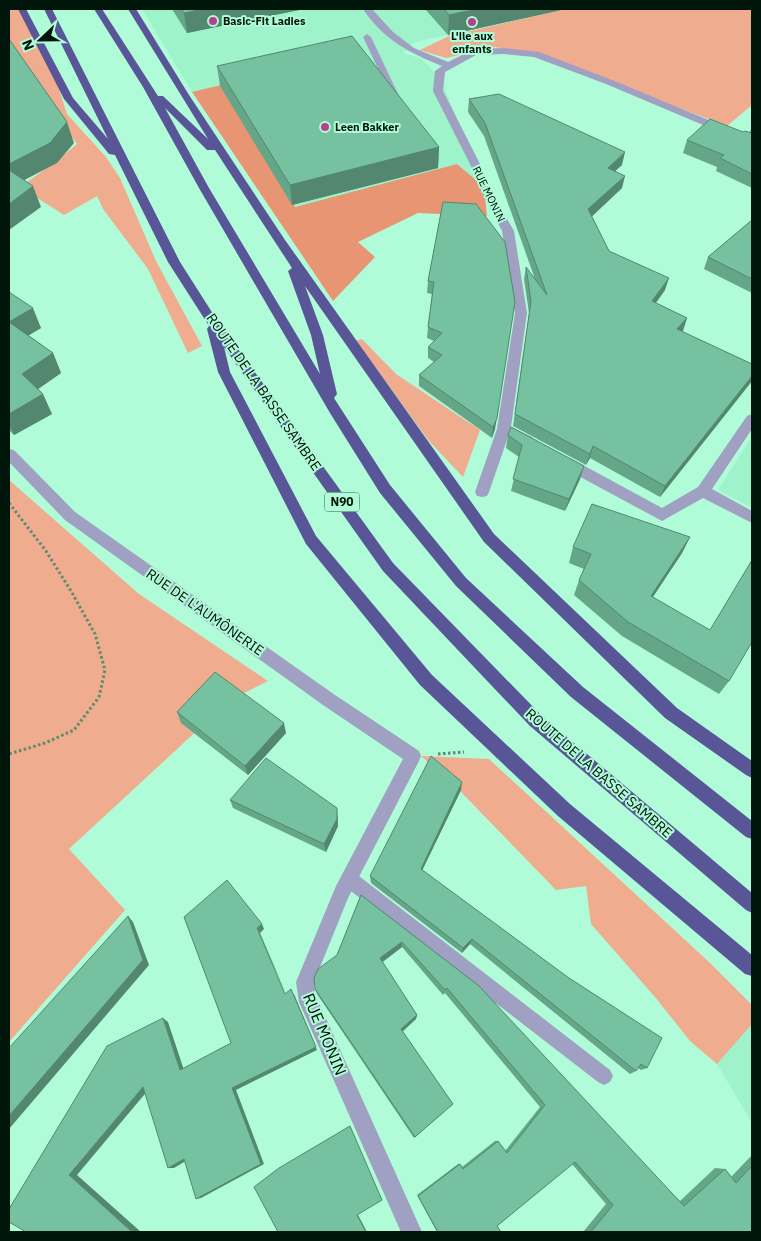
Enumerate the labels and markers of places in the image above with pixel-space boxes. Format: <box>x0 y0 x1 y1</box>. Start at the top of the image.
place label: Basic-Fit Ladies <box>223 14 306 28</box>
marker: Basic-Fit Ladies <box>207 15 219 27</box>
marker: L'ile aux enfants <box>466 16 478 28</box>
place label: L'ile aux enfants <box>451 29 493 56</box>
place label: Leen Bakker <box>335 120 399 134</box>
marker: Leen Bakker <box>319 121 331 133</box>

